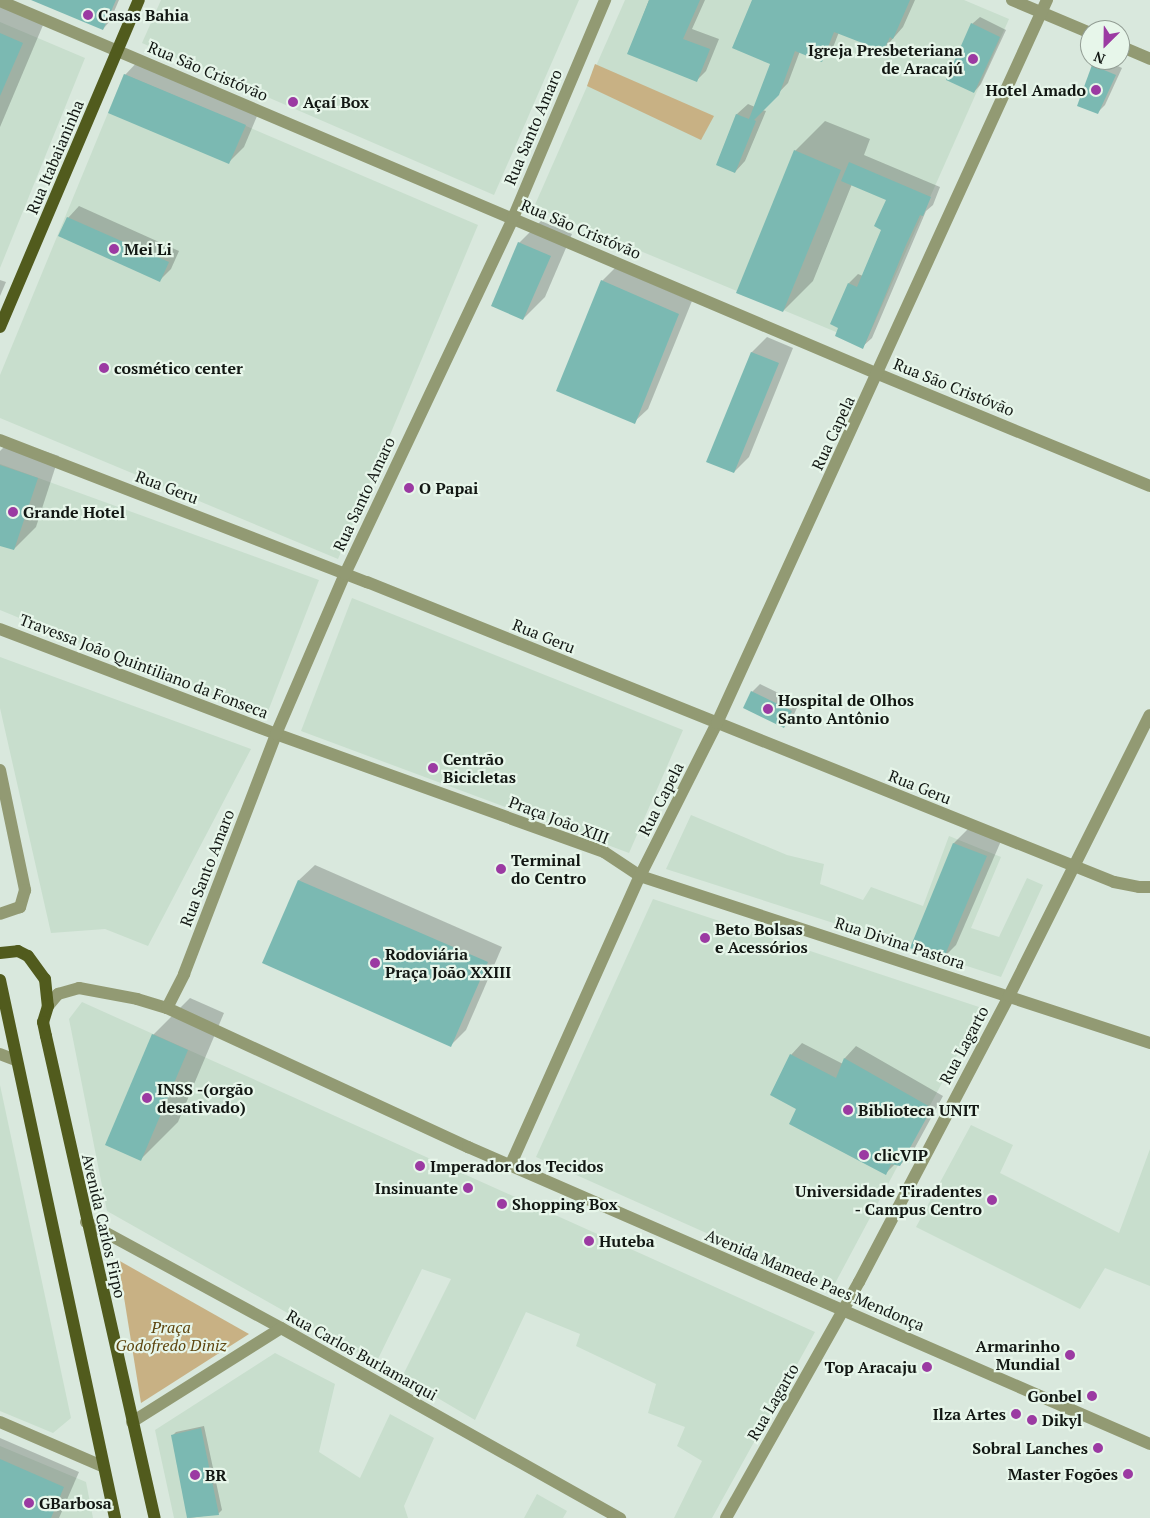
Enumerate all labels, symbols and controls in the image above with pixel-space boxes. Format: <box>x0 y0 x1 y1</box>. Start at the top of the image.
place label: Casas Bahia <box>98 5 189 25</box>
marker: Casas Bahia <box>82 9 94 21</box>
north arrow <box>1080 20 1130 70</box>
street label: Rua São Cristóvão <box>145 37 271 105</box>
place label: Igreja Presbeteriana de Aracajú <box>808 40 963 78</box>
text: N <box>1091 48 1108 69</box>
marker: Igreja Presbeteriana de Aracajú <box>967 53 979 65</box>
street label: Rua Santo Amaro <box>500 66 566 188</box>
place label: Hotel Amado <box>985 80 1086 100</box>
marker: Hotel Amado <box>1090 84 1102 96</box>
place label: Açaí Box <box>303 92 369 112</box>
marker: Açaí Box <box>287 96 299 108</box>
street label: Rua Itabaianinha <box>22 97 88 217</box>
street label: Rua São Cristóvão <box>518 195 644 263</box>
place label: Mei Li <box>124 239 172 259</box>
marker: Mei Li <box>108 243 120 255</box>
street label: Rua São Cristóvão <box>891 354 1017 420</box>
place label: cosmético center <box>114 358 243 378</box>
marker: cosmético center <box>98 362 110 374</box>
street label: Rua Capela <box>807 393 859 473</box>
street label: Rua Santo Amaro <box>329 434 399 554</box>
street label: Rua Geru <box>133 466 201 508</box>
place label: O Papai <box>419 478 478 498</box>
marker: O Papai <box>403 482 415 494</box>
place label: Grande Hotel <box>23 502 125 522</box>
marker: Grande Hotel <box>7 506 19 518</box>
street label: Travessa João Quintiliano da Fonseca <box>17 610 271 722</box>
street label: Rua Geru <box>510 615 578 657</box>
place label: Hospital de Olhos Santo Antônio <box>778 690 914 728</box>
marker: Hospital de Olhos Santo Antônio <box>762 703 774 715</box>
place label: Centrão Bicicletas <box>443 749 516 787</box>
street label: Rua Capela <box>634 759 688 839</box>
marker: Centrão Bicicletas <box>427 762 439 774</box>
street label: Rua Geru <box>886 766 954 808</box>
street label: Praça João XIII <box>506 792 612 848</box>
street label: Rua Santo Amaro <box>176 807 238 929</box>
place label: Terminal do Centro <box>511 850 586 888</box>
marker: Terminal do Centro <box>495 863 507 875</box>
street label: Rua Divina Pastora <box>833 913 967 973</box>
place label: Beto Bolsas e Acessórios <box>715 919 808 957</box>
marker: Beto Bolsas e Acessórios <box>699 932 711 944</box>
place label: Rodoviária Praça João XXIII <box>385 944 511 982</box>
marker: Rodoviária Praça João XXIII <box>369 957 381 969</box>
street label: Rua Lagarto <box>935 1003 993 1087</box>
place label: INSS -(orgão desativado) <box>157 1079 254 1117</box>
marker: INSS -(orgão desativado) <box>141 1092 153 1104</box>
place label: Biblioteca UNIT <box>858 1100 979 1120</box>
marker: Biblioteca UNIT <box>842 1104 854 1116</box>
place label: clicVIP <box>874 1145 928 1165</box>
marker: clicVIP <box>858 1149 870 1161</box>
street label: Avenida Carlos Firpo <box>78 1152 130 1300</box>
place label: Imperador dos Tecidos <box>430 1156 604 1176</box>
marker: Imperador dos Tecidos <box>414 1160 426 1172</box>
place label: Insinuante <box>375 1178 458 1198</box>
place label: Universidade Tiradentes - Campus Centro <box>795 1181 982 1219</box>
marker: Insinuante <box>462 1182 474 1194</box>
place label: Shopping Box <box>512 1194 618 1214</box>
marker: Universidade Tiradentes - Campus Centro <box>986 1194 998 1206</box>
marker: Shopping Box <box>496 1198 508 1210</box>
street label: Avenida Mamede Paes Mendonça <box>703 1225 927 1335</box>
place label: Huteba <box>599 1231 655 1251</box>
marker: Huteba <box>583 1235 595 1247</box>
street label: Rua Carlos Burlamarqui <box>283 1306 441 1404</box>
park label: Praça Godofredo Diniz <box>116 1317 226 1355</box>
place label: Armarinho Mundial <box>975 1336 1060 1374</box>
marker: Armarinho Mundial <box>1064 1349 1076 1361</box>
place label: Top Aracaju <box>824 1357 917 1377</box>
street label: Rua Lagarto <box>743 1360 803 1444</box>
marker: Top Aracaju <box>921 1361 933 1373</box>
place label: Gonbel <box>1028 1386 1082 1406</box>
marker: Gonbel <box>1086 1390 1098 1402</box>
place label: Ilza Artes <box>932 1404 1006 1424</box>
marker: Ilza Artes <box>1010 1408 1022 1420</box>
place label: Dikyl <box>1042 1410 1082 1430</box>
marker: Dikyl <box>1026 1414 1038 1426</box>
place label: Sobral Lanches <box>972 1438 1088 1458</box>
marker: Sobral Lanches <box>1092 1442 1104 1454</box>
place label: Master Fogões <box>1008 1464 1118 1484</box>
place label: BR <box>205 1465 227 1485</box>
marker: Master Fogões <box>1122 1468 1134 1480</box>
marker: BR <box>189 1469 201 1481</box>
place label: GBarbosa <box>39 1493 112 1513</box>
marker: GBarbosa <box>23 1497 35 1509</box>

